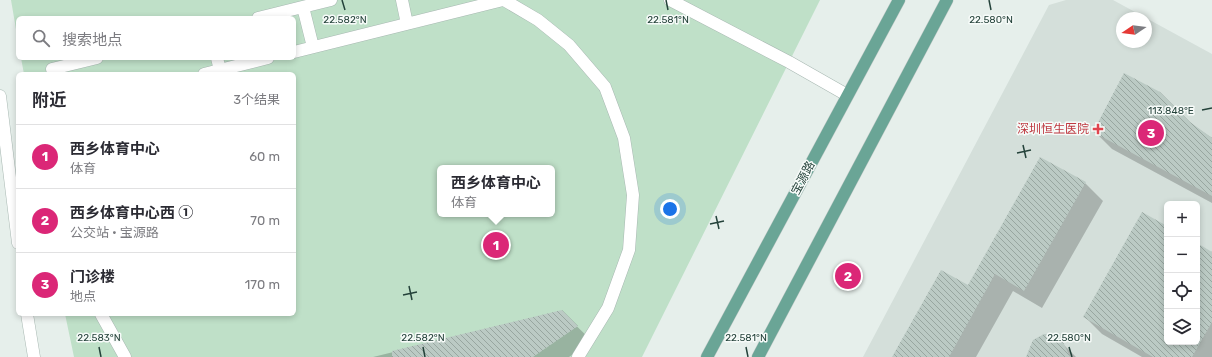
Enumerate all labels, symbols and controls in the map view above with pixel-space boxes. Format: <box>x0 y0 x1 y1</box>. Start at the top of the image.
north arrow <box>1116 12 1152 48</box>
text: 22.582°N <box>323 14 367 26</box>
text: 22.581°N <box>647 14 689 26</box>
text: 22.580°N <box>969 14 1013 26</box>
search box <box>16 16 296 60</box>
icon: search <box>30 27 52 49</box>
text: 搜索地点 <box>62 31 122 49</box>
text: 附近 <box>32 90 66 110</box>
text: 3个结果 <box>233 92 280 107</box>
text: 113.848°E <box>1148 105 1194 117</box>
pin: 3 <box>1138 118 1164 148</box>
place label: 深圳恒生医院 <box>1017 122 1089 136</box>
marker: 深圳恒生医院 <box>1092 123 1104 135</box>
text: 西乡体育中心 <box>70 140 160 158</box>
text: 1 <box>42 149 48 164</box>
text: 60 m <box>249 149 280 164</box>
street label: 宝源路 <box>788 159 818 197</box>
text: 体育 <box>70 161 96 176</box>
popup <box>437 165 555 217</box>
text: 西乡体育中心 <box>451 174 541 192</box>
text: 体育 <box>451 195 477 210</box>
your location <box>660 199 680 219</box>
map controls <box>1164 201 1200 345</box>
button: + <box>1164 201 1200 237</box>
text: 西乡体育中心西 ① <box>70 204 193 222</box>
text: 2 <box>41 213 49 228</box>
text: 70 m <box>250 213 280 228</box>
text: 公交站 · 宝源路 <box>70 225 159 240</box>
pin: 1 <box>483 230 509 260</box>
button: − <box>1164 237 1200 273</box>
pin: 2 <box>835 261 861 291</box>
text: 门诊楼 <box>70 268 115 286</box>
button: locate <box>1164 273 1200 309</box>
text: 3 <box>41 277 49 292</box>
text: 170 m <box>245 277 280 292</box>
text: 地点 <box>70 289 96 304</box>
button: layers <box>1164 309 1200 345</box>
text: 22.583°N <box>77 332 121 344</box>
text: 22.582°N <box>401 332 445 344</box>
text: 22.581°N <box>725 332 767 344</box>
text: 22.580°N <box>1047 332 1091 344</box>

